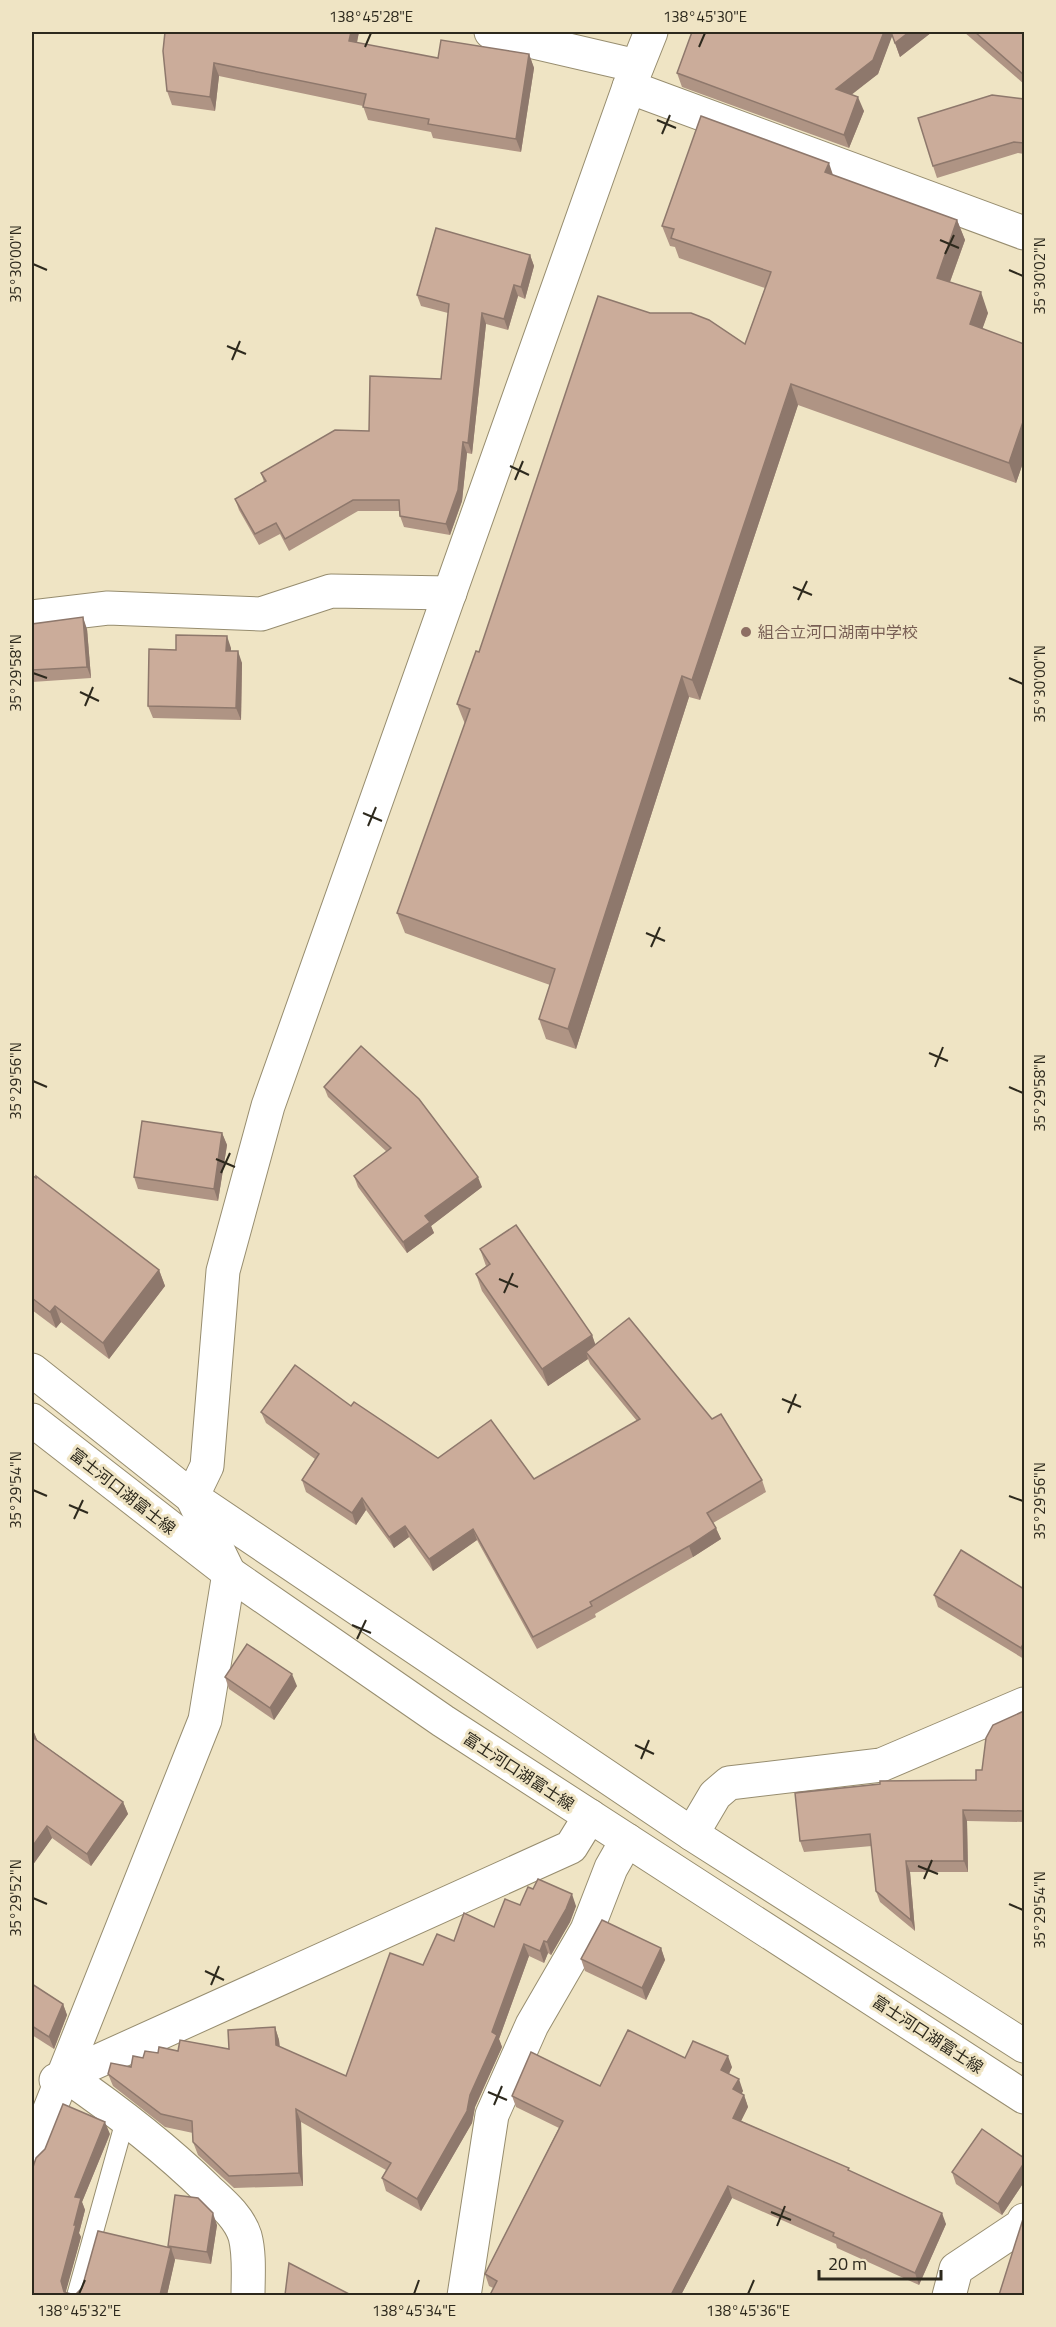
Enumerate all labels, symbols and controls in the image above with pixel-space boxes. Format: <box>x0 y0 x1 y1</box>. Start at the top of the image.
text: 138°45'28"E <box>329 5 413 28</box>
text: 138°45'30"E <box>663 5 747 28</box>
text: 35°30'00"N <box>4 225 27 303</box>
text: 35°30'02"N <box>1028 237 1051 315</box>
place label: 組合立河口湖南中学校 <box>758 620 918 644</box>
marker: 組合立河口湖南中学校 <box>739 625 753 639</box>
text: 35°29'58"N <box>4 634 27 712</box>
text: 35°30'00"N <box>1028 645 1051 723</box>
text: 35°29'56"N <box>4 1042 27 1120</box>
text: 35°29'58"N <box>1028 1054 1051 1132</box>
street label: 富士河口湖富士線 <box>65 1442 181 1540</box>
text: 35°29'54"N <box>4 1451 27 1529</box>
text: 35°29'56"N <box>1028 1462 1051 1540</box>
street label: 富士河口湖富士線 <box>459 1726 579 1816</box>
text: 35°29'52"N <box>4 1859 27 1937</box>
text: 35°29'54"N <box>1028 1871 1051 1949</box>
street label: 富士河口湖富士線 <box>868 1989 988 2079</box>
scale bar <box>819 2243 940 2281</box>
text: 20 m <box>828 2250 867 2277</box>
text: 138°45'32"E <box>37 2299 121 2322</box>
text: 138°45'34"E <box>372 2299 456 2322</box>
text: 138°45'36"E <box>706 2299 790 2322</box>

